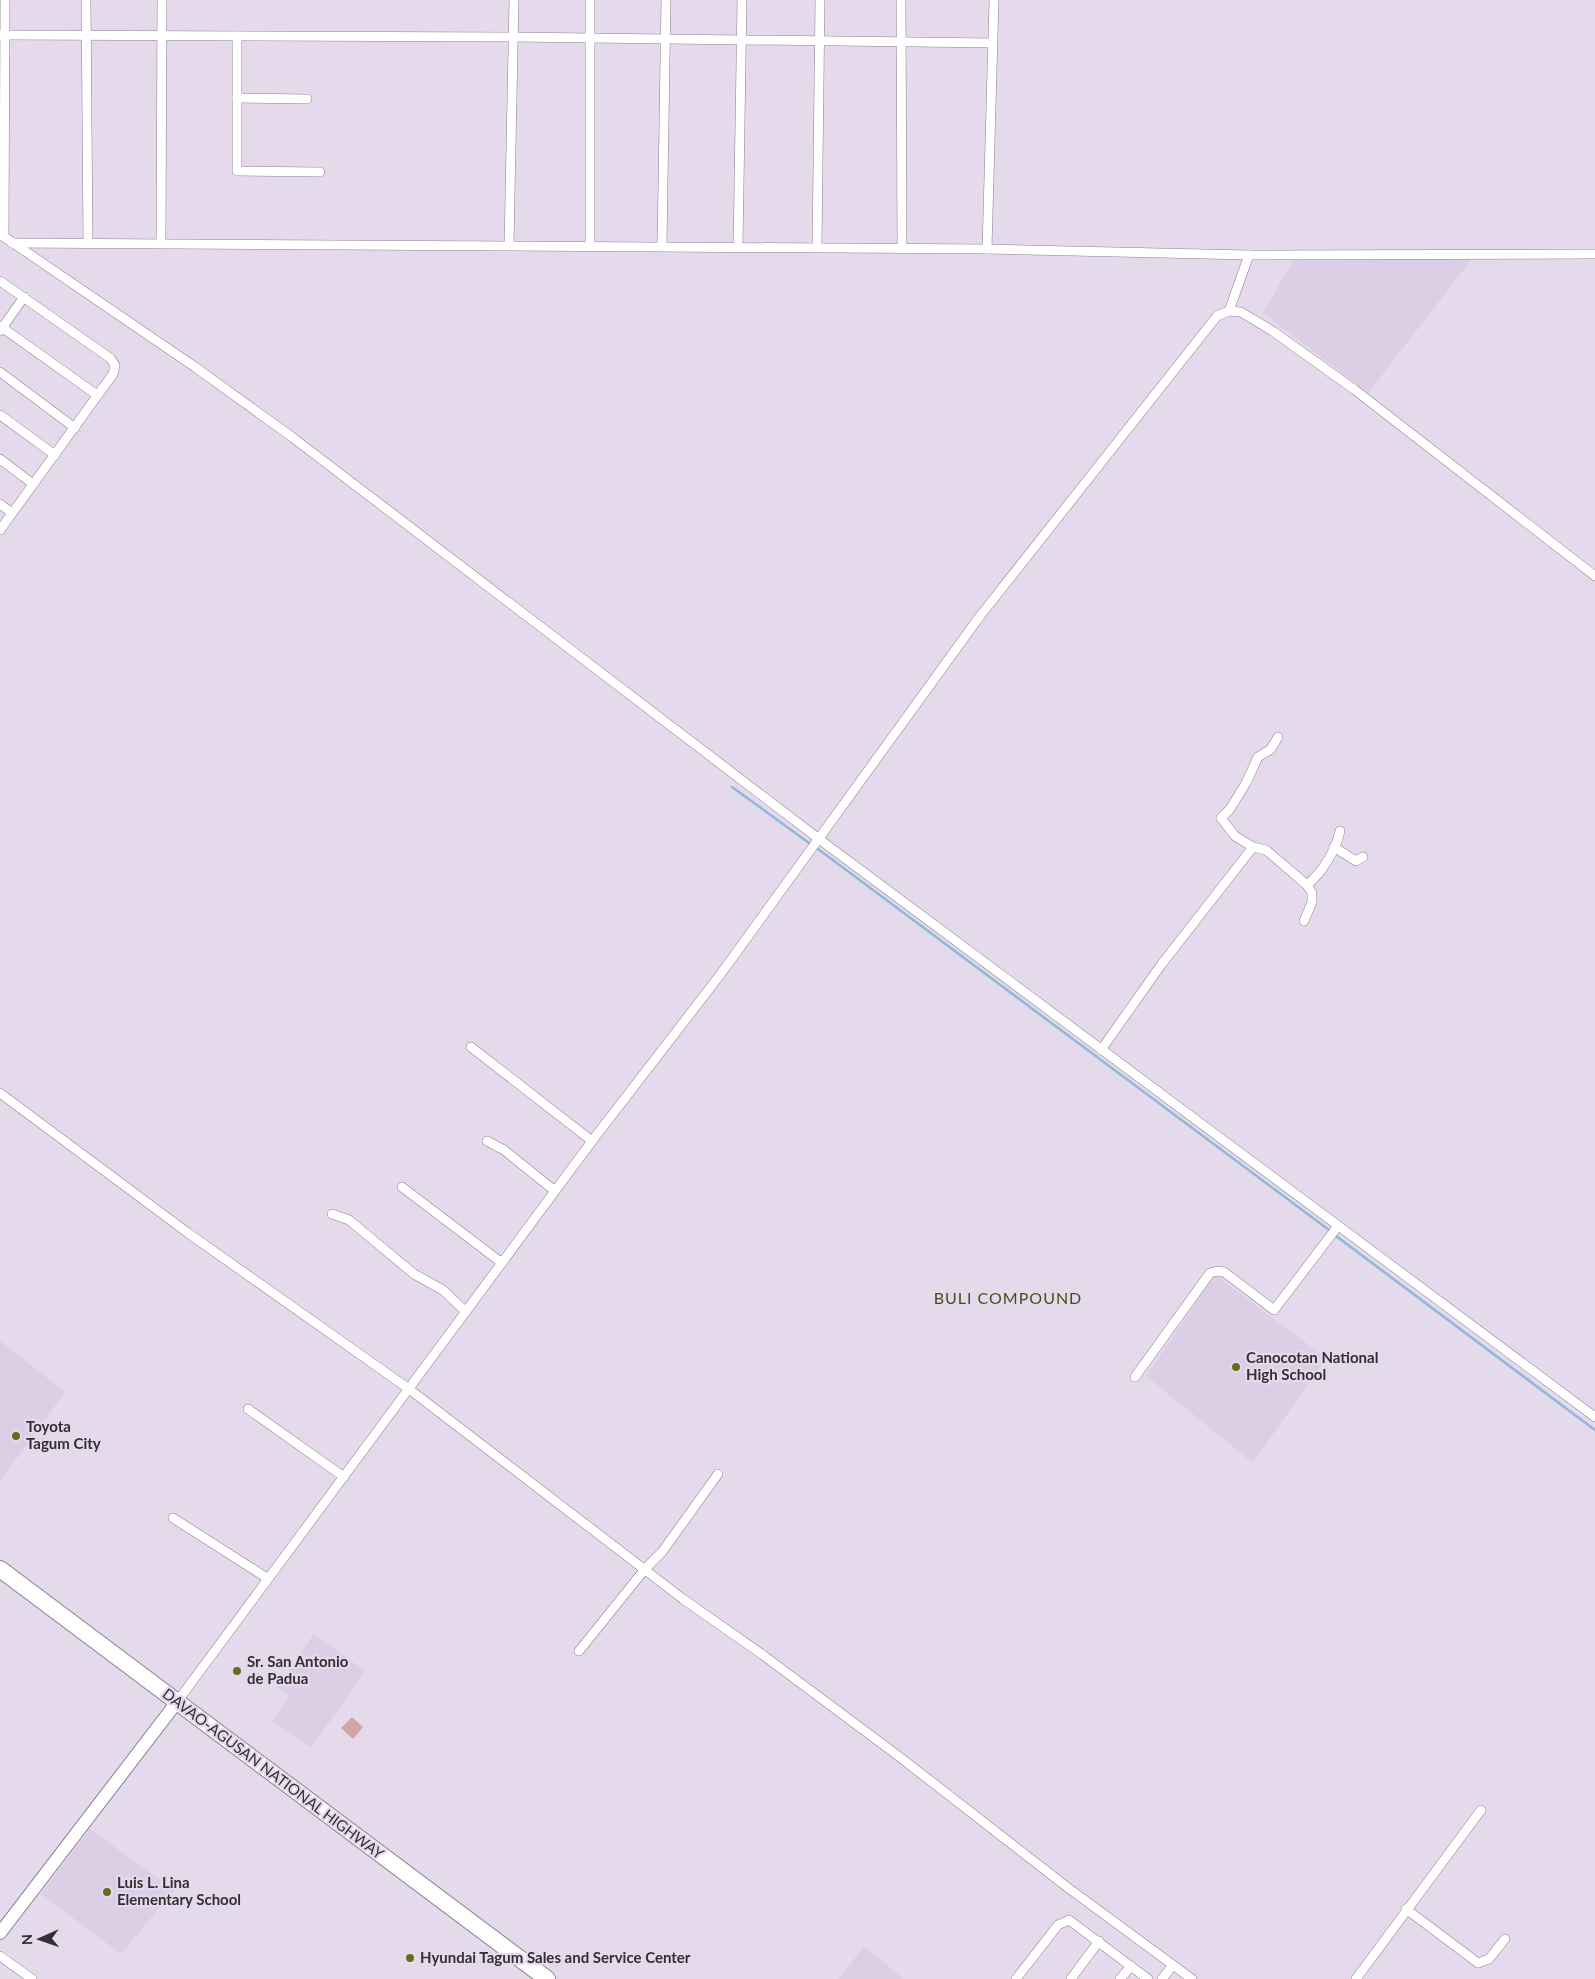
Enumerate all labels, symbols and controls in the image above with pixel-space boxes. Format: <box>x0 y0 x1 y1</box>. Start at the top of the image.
district label: BULI COMPOUND <box>934 1288 1082 1307</box>
place label: Canocotan National High School <box>1246 1348 1378 1383</box>
marker: Canocotan National High School <box>1230 1361 1242 1373</box>
place label: Toyota Tagum City <box>26 1417 101 1452</box>
marker: Toyota Tagum City <box>10 1430 22 1442</box>
place label: Sr. San Antonio de Padua <box>247 1652 349 1687</box>
marker: Sr. San Antonio de Padua <box>231 1665 243 1677</box>
street label: DAVAO-AGUSAN NATIONAL HIGHWAY <box>159 1684 388 1863</box>
place label: Luis L. Lina Elementary School <box>117 1873 241 1908</box>
marker: Luis L. Lina Elementary School <box>101 1886 113 1898</box>
north arrow <box>15 1914 65 1964</box>
text: N <box>18 1934 35 1945</box>
place label: Hyundai Tagum Sales and Service Center <box>420 1948 691 1966</box>
marker: Hyundai Tagum Sales and Service Center <box>404 1952 416 1964</box>

